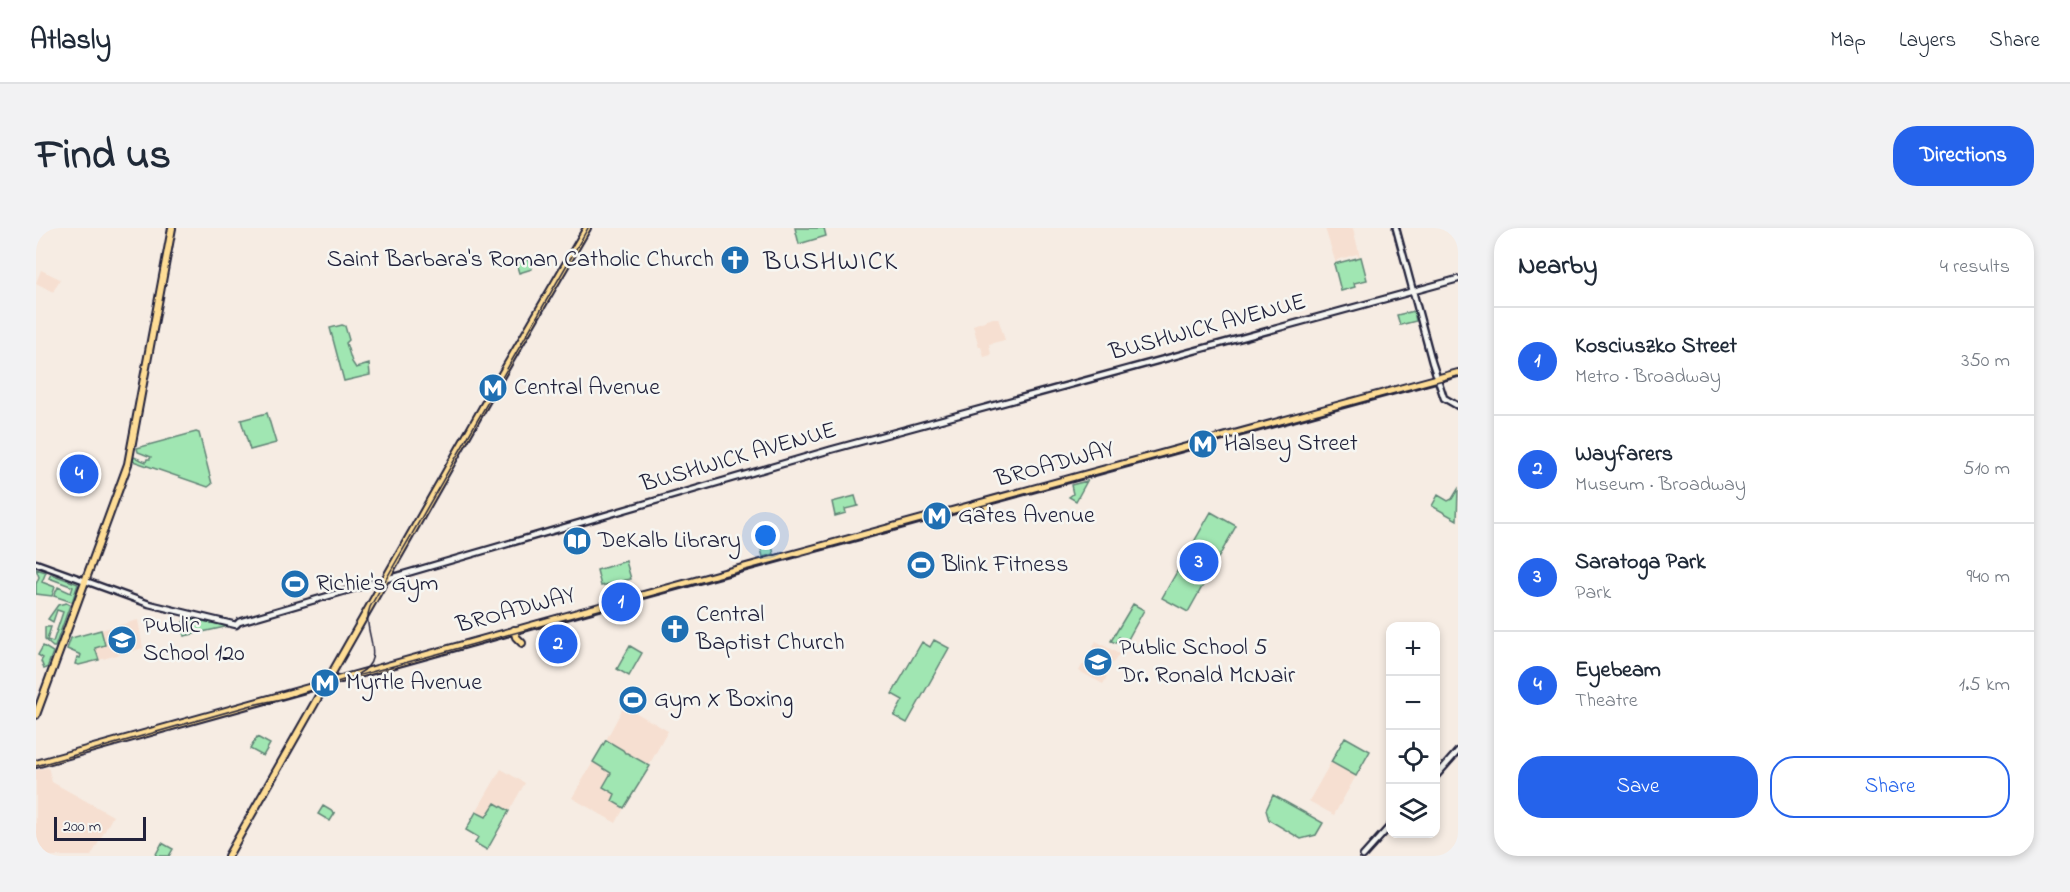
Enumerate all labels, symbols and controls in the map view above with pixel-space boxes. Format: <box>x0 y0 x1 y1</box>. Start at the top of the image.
text: Atlasly <box>30 21 111 62</box>
text: Map <box>1830 26 1866 56</box>
text: Layers <box>1899 26 1956 56</box>
text: Share <box>1989 26 2040 56</box>
text: Find us <box>36 126 171 187</box>
button: Directions <box>1893 126 2034 186</box>
place label: Saint Barbara's Roman Catholic Church <box>327 243 714 278</box>
district label: BUSHWICK <box>762 243 899 282</box>
church icon: Saint Barbara's Roman Catholic Church <box>719 244 751 276</box>
text: Nearby <box>1518 248 1597 286</box>
text: 4 results <box>1940 253 2010 282</box>
street label: BUSHWICK AVENUE <box>1105 285 1310 371</box>
text: Kosciuszko Street <box>1575 331 1737 363</box>
text: 1 <box>1534 347 1541 376</box>
text: 350 m <box>1961 347 2010 376</box>
text: Metro · Broadway <box>1575 363 1721 392</box>
place label: Central Avenue <box>514 371 660 406</box>
metro station icon: Central Avenue <box>477 372 509 404</box>
street label: BUSHWICK AVENUE <box>636 413 841 503</box>
place label: Halsey Street <box>1224 427 1358 463</box>
metro station icon: Halsey Street <box>1187 428 1219 460</box>
street label: BROADWAY <box>990 432 1119 498</box>
text: Wayfarers <box>1575 439 1673 471</box>
pin: 4 <box>60 452 99 496</box>
text: 2 <box>1533 455 1542 484</box>
text: 510 m <box>1963 455 2010 484</box>
text: Museum · Broadway <box>1575 471 1746 500</box>
place label: Gates Avenue <box>958 499 1095 534</box>
metro station icon: Gates Avenue <box>921 500 953 532</box>
your location <box>751 521 780 550</box>
place label: DeKalb Library <box>597 524 741 560</box>
library icon: DeKalb Library <box>561 525 593 557</box>
pin: 3 <box>1180 540 1218 584</box>
text: Saratoga Park <box>1575 547 1706 579</box>
place label: Blink Fitness <box>941 548 1068 583</box>
sports icon: Blink Fitness <box>905 549 937 581</box>
text: 3 <box>1533 563 1542 592</box>
text: 940 m <box>1967 563 2010 592</box>
place label: Richie's Gym <box>316 567 438 603</box>
sports icon: Richie's Gym <box>279 568 311 600</box>
street label: BROADWAY <box>451 578 580 644</box>
text: Park <box>1575 579 1611 608</box>
pin: 1 <box>602 580 640 625</box>
place label: Central Baptist Church <box>695 598 845 661</box>
place label: Public School 120 <box>143 609 245 672</box>
church icon: Central Baptist Church <box>659 613 691 645</box>
pin: 2 <box>538 622 578 666</box>
map controls <box>1386 622 1440 838</box>
button: + <box>1386 622 1440 676</box>
school or university icon: Public School 120 <box>106 624 138 656</box>
place label: Public School 5 Dr. Ronald McNair <box>1118 631 1296 694</box>
school or university icon: Public School 5 Dr. Ronald McNair <box>1082 646 1114 678</box>
text: Eyebeam <box>1575 655 1661 687</box>
place label: Myrtle Avenue <box>346 666 482 702</box>
metro station icon: Myrtle Avenue <box>309 667 341 699</box>
text: 4 <box>1533 671 1542 700</box>
text: 1.5 km <box>1959 671 2010 700</box>
button: − <box>1386 676 1440 730</box>
place label: Gym X Boxing <box>654 683 793 719</box>
sports icon: Gym X Boxing <box>617 684 649 716</box>
text: Theatre <box>1575 687 1638 716</box>
button: locate <box>1386 730 1440 784</box>
button: Save <box>1518 756 1758 818</box>
button: Share <box>1770 756 2010 818</box>
button: layers <box>1386 784 1440 838</box>
scale bar <box>54 814 146 842</box>
text: 200 m <box>63 815 101 839</box>

